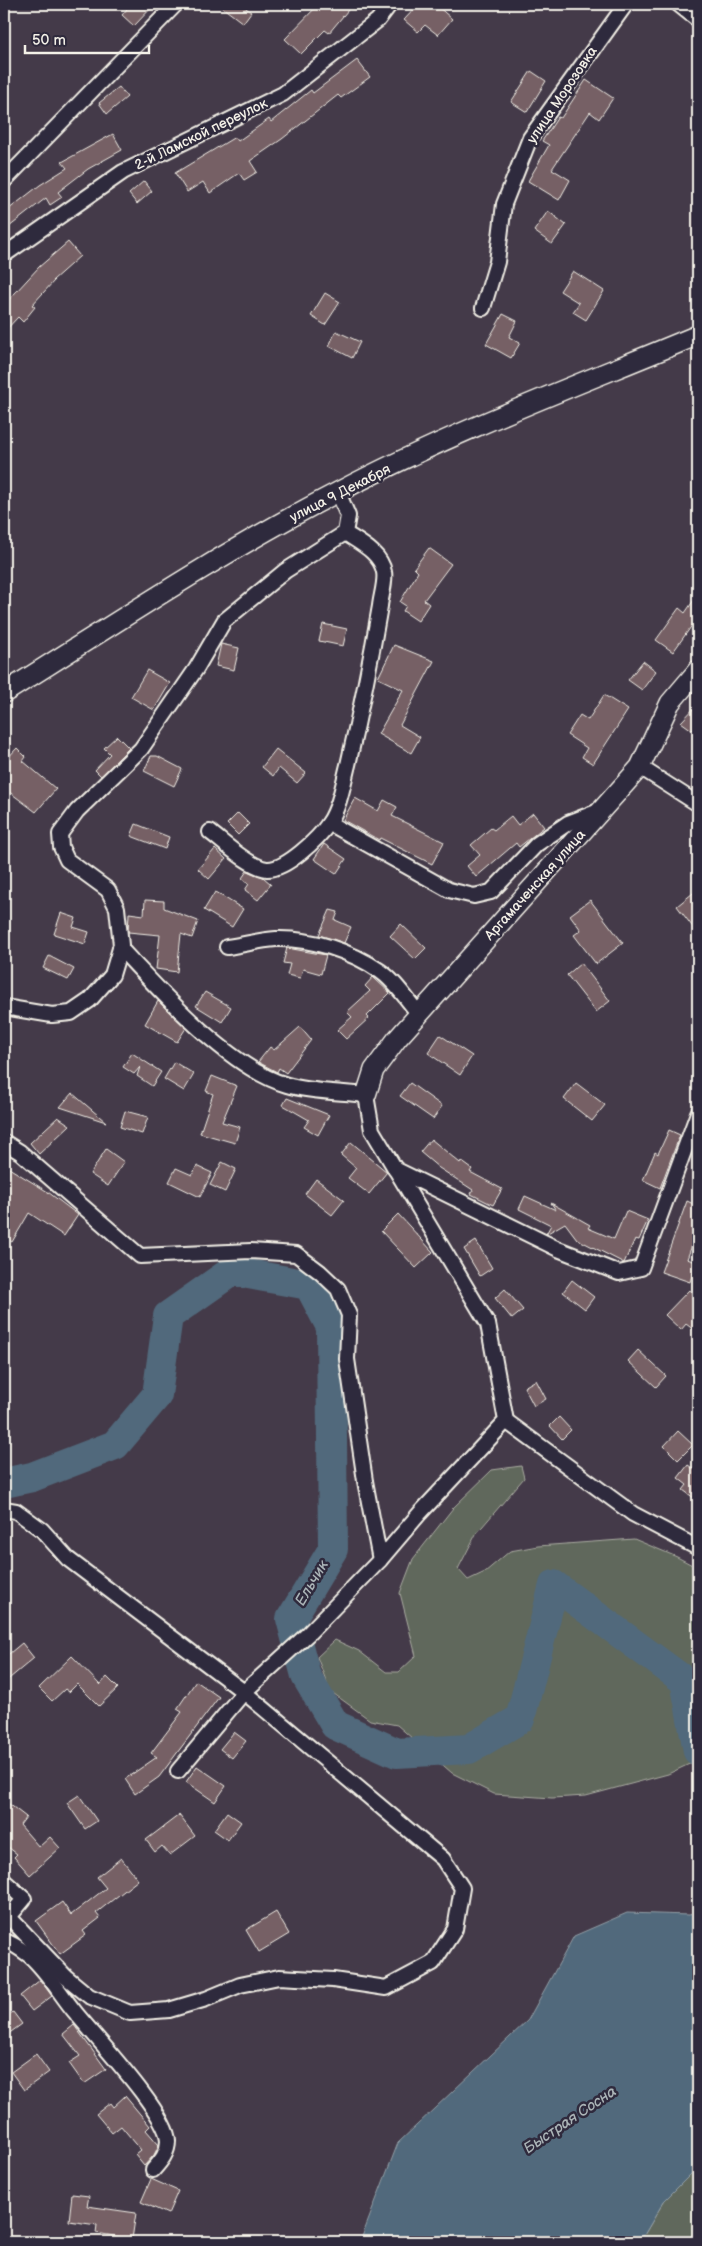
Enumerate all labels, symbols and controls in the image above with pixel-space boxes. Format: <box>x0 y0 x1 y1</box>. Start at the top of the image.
scale bar <box>25 22 149 54</box>
text: 50 m <box>32 31 66 50</box>
street label: улица Морозовка <box>523 43 601 147</box>
street label: 2-й Ламской переулок <box>132 94 271 174</box>
street label: улица 9 Декабря <box>287 460 393 526</box>
street label: Аргамаченская улица <box>480 826 590 945</box>
water label: Ельчик <box>291 1556 334 1609</box>
water label: Быстрая Сосна <box>520 2082 620 2158</box>

